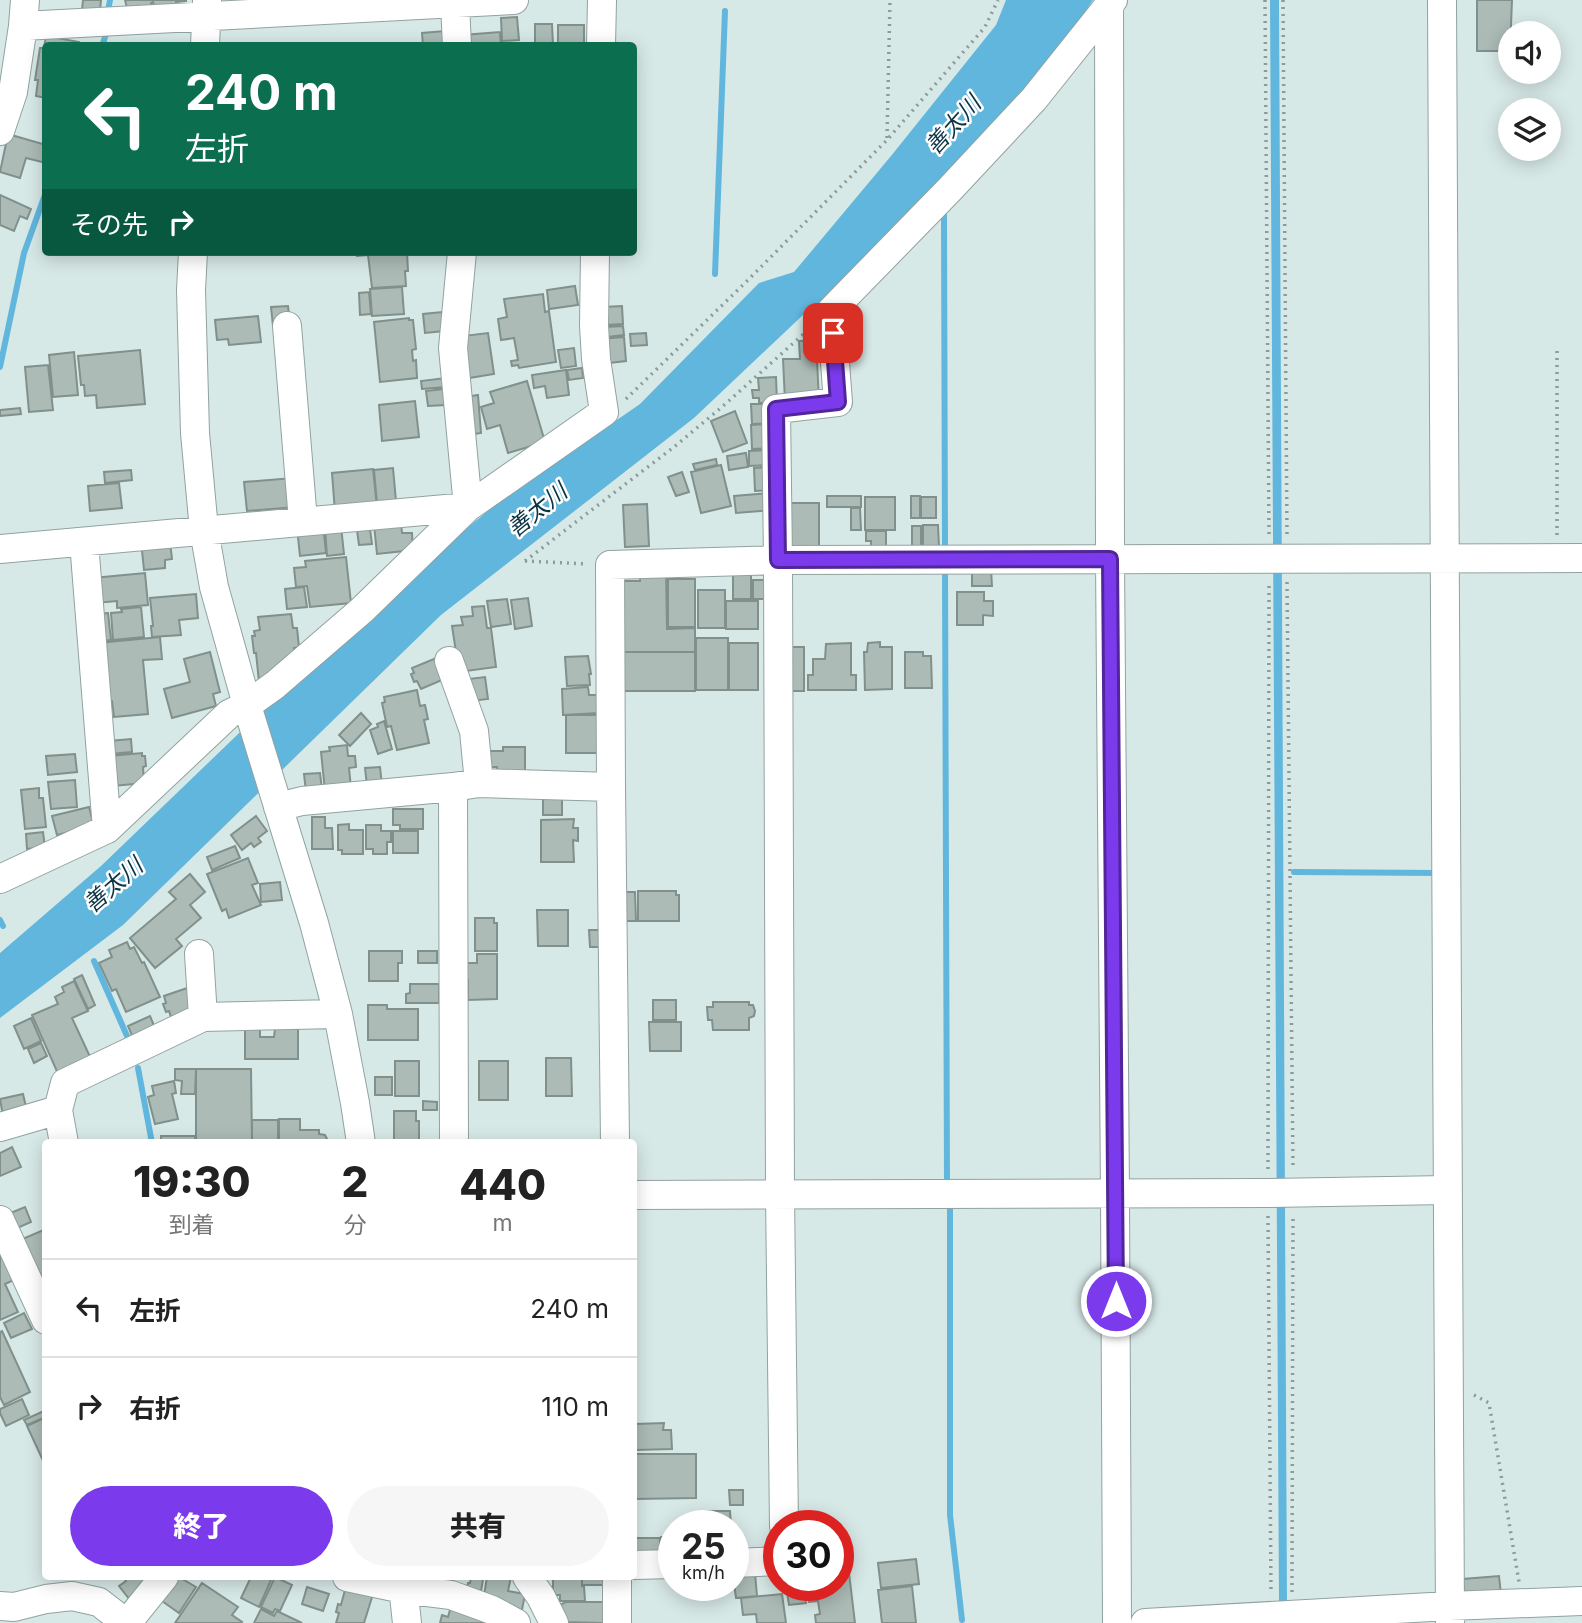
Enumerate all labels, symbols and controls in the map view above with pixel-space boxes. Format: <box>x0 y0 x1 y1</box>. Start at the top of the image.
map controls <box>1498 21 1561 161</box>
button: sound <box>1498 21 1561 84</box>
text: 240 m <box>185 63 338 122</box>
icon: left <box>70 70 161 161</box>
water label: 善太川 <box>920 88 988 160</box>
button: layers <box>1498 98 1561 161</box>
text: 左折 <box>185 129 249 168</box>
icon: right <box>162 203 200 241</box>
text: その先 <box>70 209 148 240</box>
pin <box>803 303 863 363</box>
icon: arrive <box>814 314 852 352</box>
water label: 善太川 <box>501 476 575 543</box>
water label: 善太川 <box>78 850 150 918</box>
text: 19:30 <box>133 1156 251 1207</box>
text: 2 <box>342 1156 368 1207</box>
text: 440 <box>459 1159 546 1210</box>
text: m <box>493 1209 513 1237</box>
text: 到着 <box>169 1211 215 1239</box>
text: 分 <box>343 1211 366 1239</box>
position arrow <box>1079 1264 1153 1338</box>
icon: left <box>70 1289 108 1327</box>
text: 240 m <box>530 1293 609 1324</box>
text: 左折 <box>129 1295 181 1326</box>
icon: right <box>70 1387 108 1425</box>
text: 110 m <box>541 1391 609 1422</box>
text: 右折 <box>129 1393 181 1424</box>
button: 終了 <box>70 1486 333 1566</box>
button: 共有 <box>347 1486 609 1566</box>
speed limit sign: 30 <box>763 1510 854 1601</box>
text: 25 <box>681 1525 726 1567</box>
text: km/h <box>682 1562 725 1583</box>

